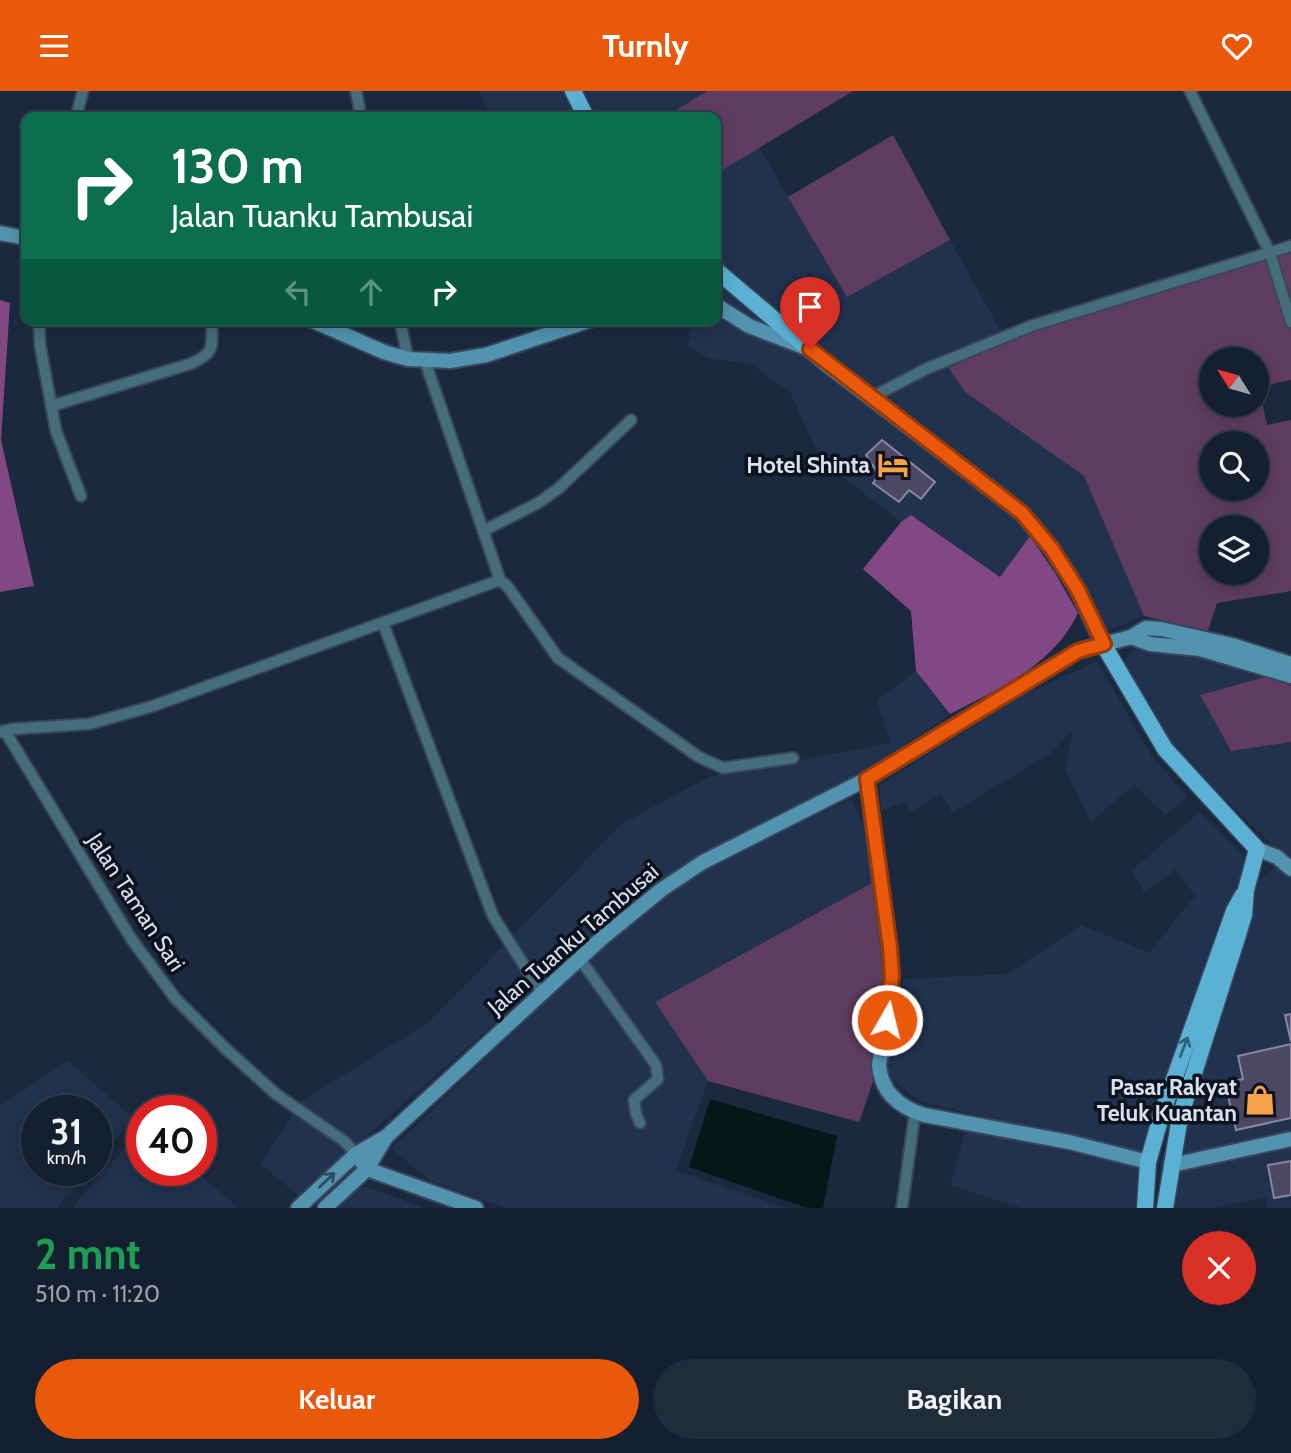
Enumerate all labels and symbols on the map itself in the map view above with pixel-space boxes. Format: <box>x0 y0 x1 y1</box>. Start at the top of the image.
pin <box>780 277 840 349</box>
north arrow <box>1199 347 1269 417</box>
hotel icon: Hotel Shinta <box>876 448 910 482</box>
place label: Hotel Shinta <box>746 451 871 479</box>
street label: Jalan Taman Sari <box>80 827 191 976</box>
street label: Jalan Tuanku Tambusai <box>481 857 664 1021</box>
position arrow <box>850 983 924 1057</box>
one-way arrow <box>1179 1037 1191 1059</box>
place label: Pasar Rakyat Teluk Kuantan <box>1097 1073 1237 1127</box>
shop icon: Pasar Rakyat Teluk Kuantan <box>1243 1083 1277 1117</box>
speed limit sign: 40 <box>126 1095 217 1186</box>
one-way arrow <box>318 1172 335 1189</box>

